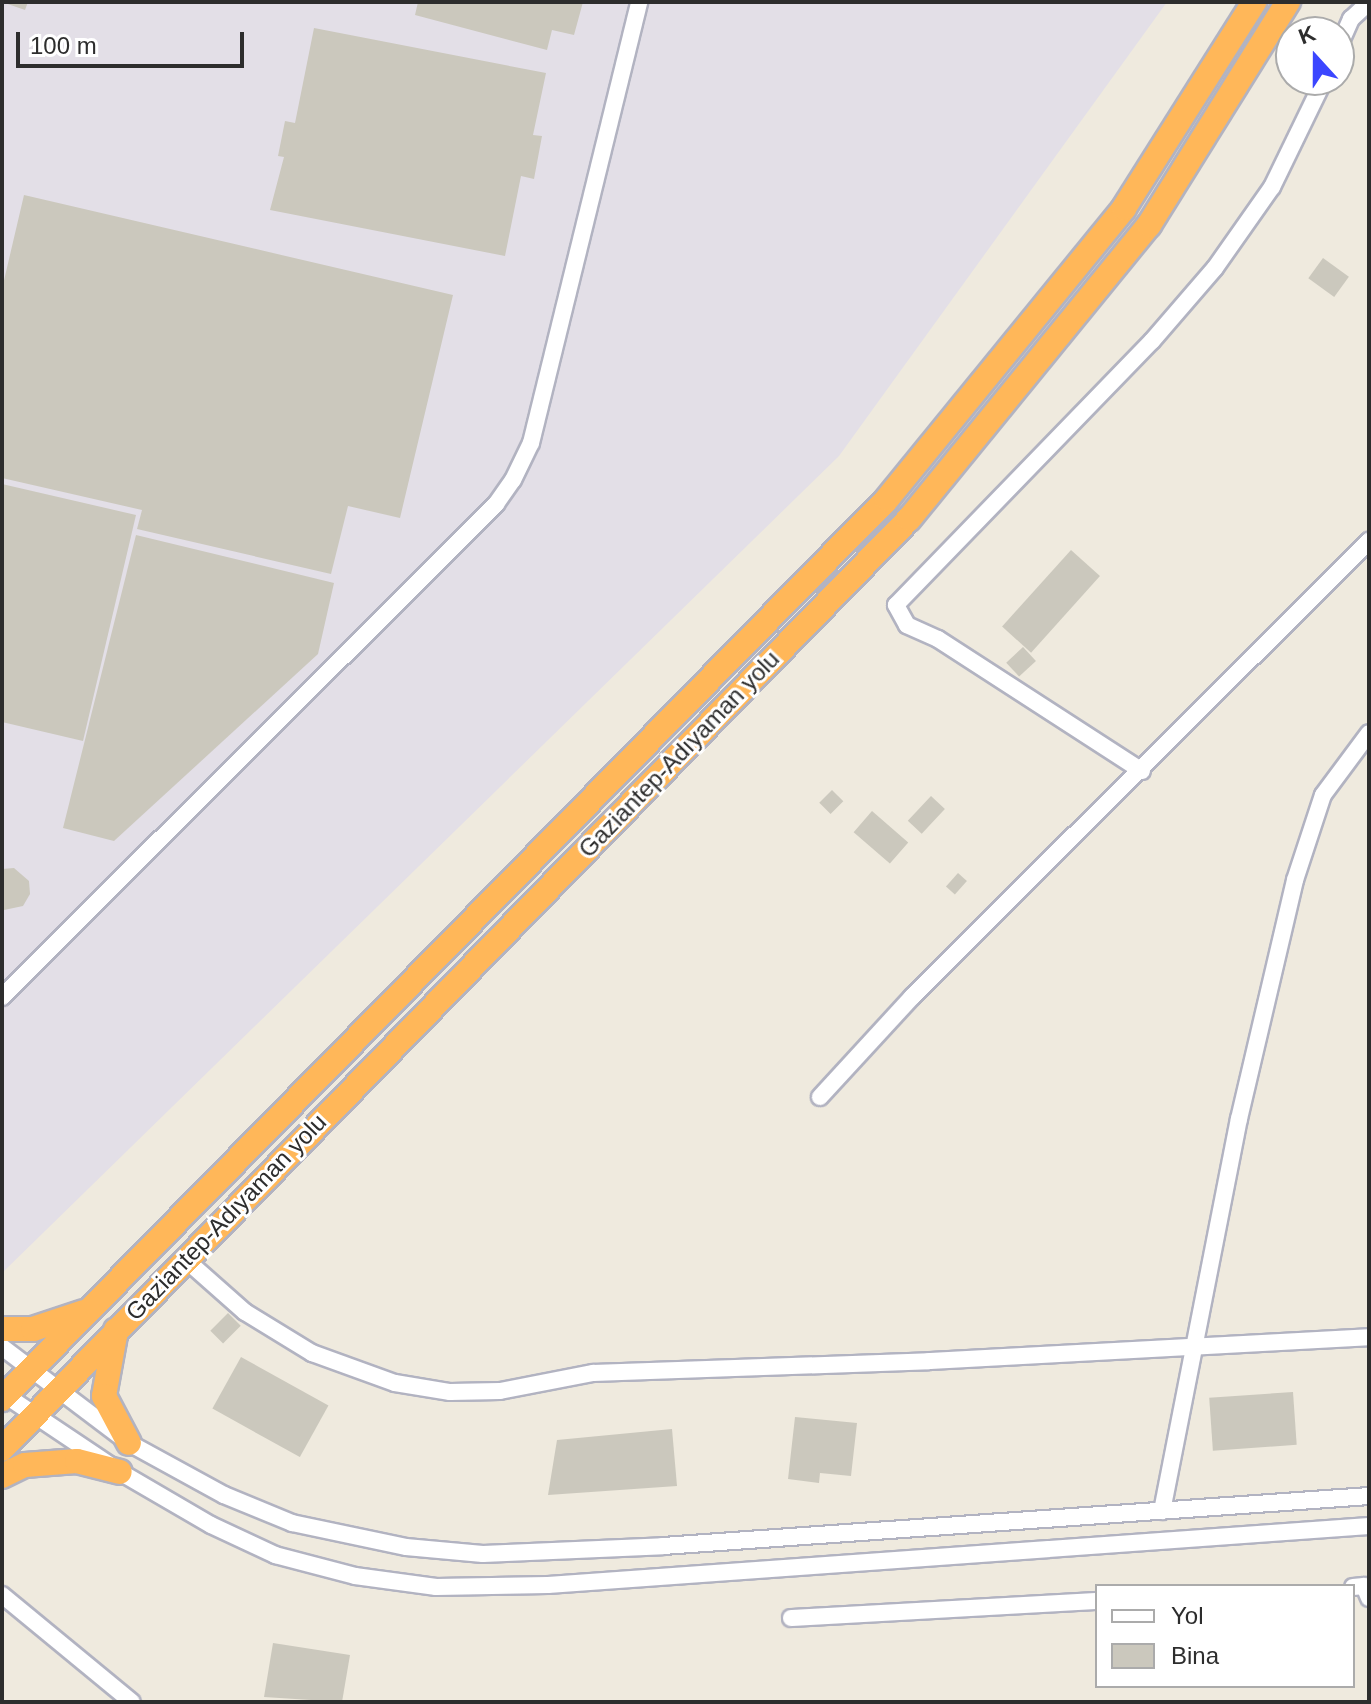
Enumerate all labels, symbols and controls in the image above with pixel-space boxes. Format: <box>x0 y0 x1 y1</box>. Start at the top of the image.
scale bar <box>20 16 248 66</box>
north arrow <box>1275 16 1355 96</box>
text: K <box>1295 20 1319 50</box>
text: 100 m <box>30 32 97 59</box>
street label: Gaziantep-Adıyaman yolu <box>573 645 785 863</box>
street label: Gaziantep-Adıyaman yolu <box>120 1108 332 1326</box>
legend <box>1095 1584 1355 1688</box>
text: Yol <box>1171 1602 1203 1629</box>
text: Bina <box>1171 1642 1219 1669</box>

